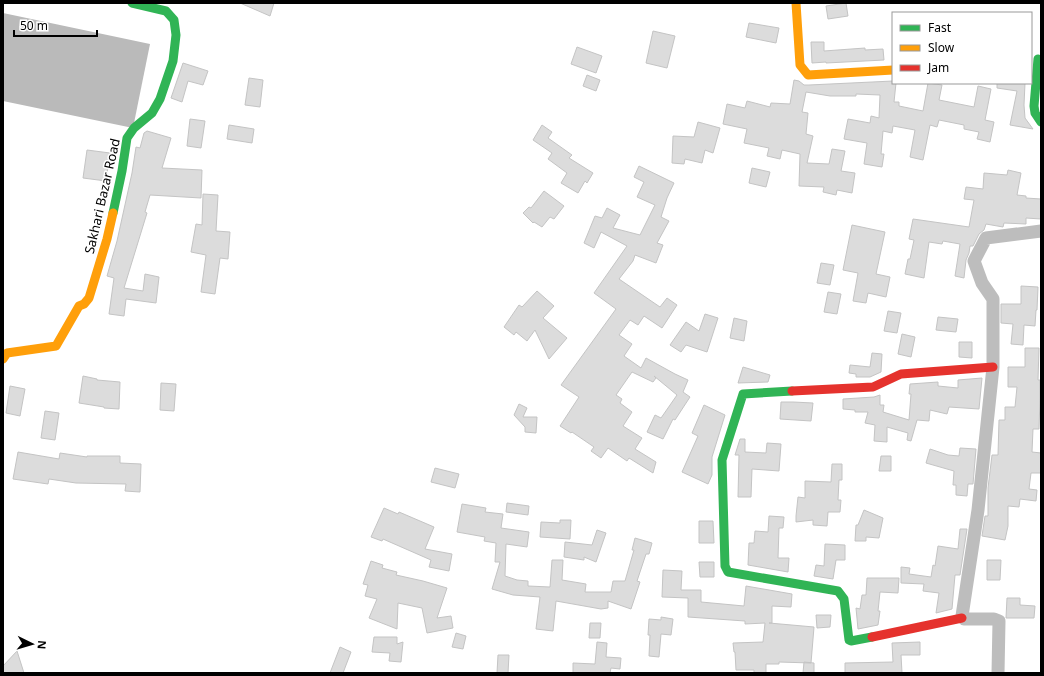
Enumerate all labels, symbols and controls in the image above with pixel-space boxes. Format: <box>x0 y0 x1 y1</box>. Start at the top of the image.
scale bar <box>14 12 97 38</box>
legend <box>892 12 1032 84</box>
text: 50 m <box>20 17 48 34</box>
text: Fast <box>928 19 952 36</box>
text: Slow <box>928 39 955 56</box>
text: Jam <box>927 59 949 76</box>
street label: Sakhari Bazar Road <box>80 137 124 255</box>
north arrow <box>12 624 52 664</box>
text: N <box>35 640 50 650</box>

